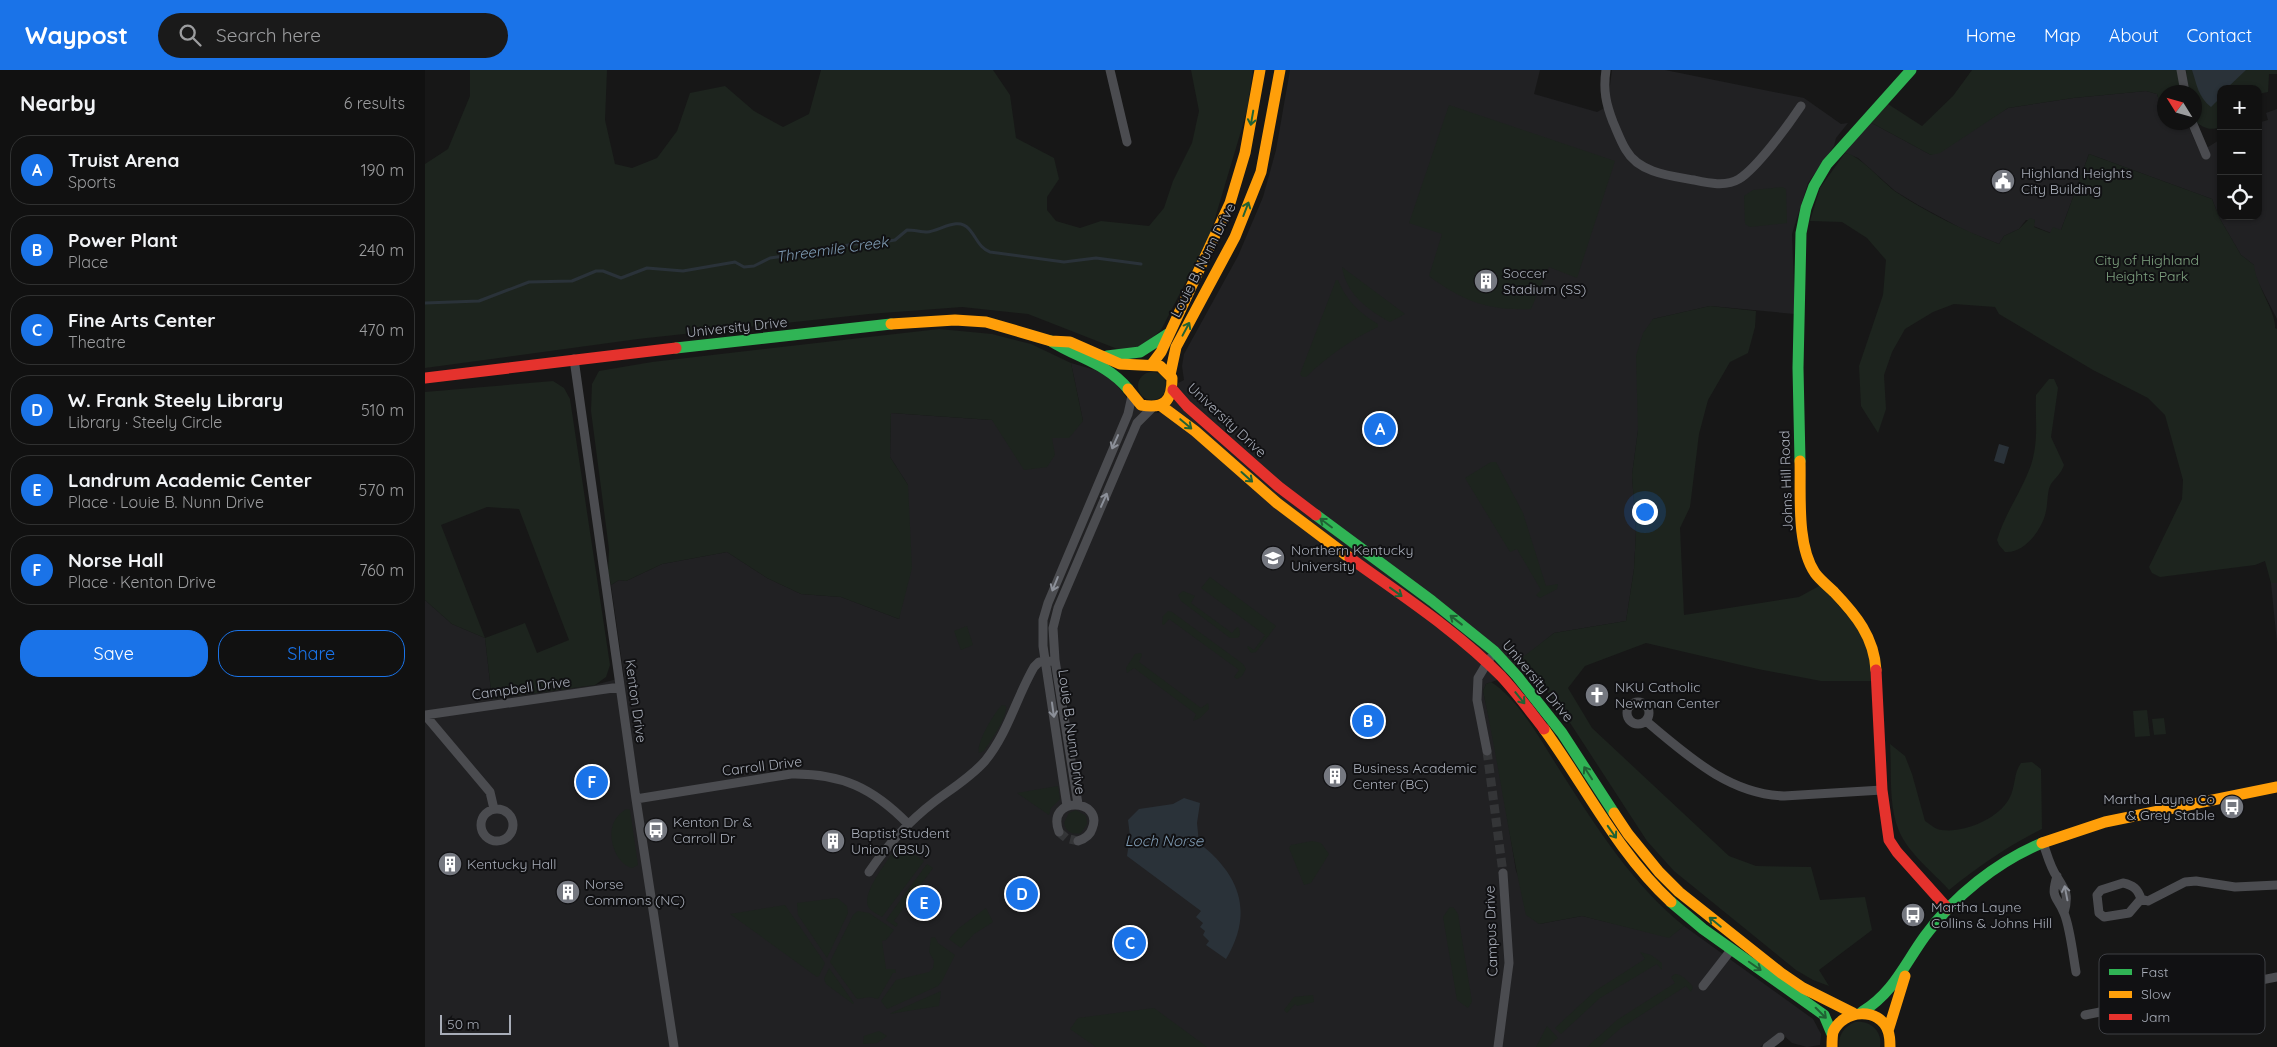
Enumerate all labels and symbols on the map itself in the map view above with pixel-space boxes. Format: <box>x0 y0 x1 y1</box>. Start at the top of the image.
north arrow <box>2157 85 2202 130</box>
one-way arrow <box>1246 110 1256 126</box>
place label: Highland Heights City Building <box>2021 164 2132 198</box>
public building icon: Highland Heights City Building <box>1990 168 2016 194</box>
street label: Louie B. Nunn Drive <box>1166 200 1240 320</box>
one-way arrow <box>1242 202 1252 217</box>
water label: Threemile Creek <box>775 231 891 266</box>
park label: City of Highland Heights Park <box>2095 251 2199 285</box>
place label: Soccer Stadium (SS) <box>1503 264 1586 298</box>
building icon: Soccer Stadium (SS) <box>1473 268 1499 294</box>
street label: University Drive <box>686 313 788 341</box>
one-way arrow <box>1182 322 1191 337</box>
street label: University Drive <box>1184 379 1270 461</box>
pin: A <box>1364 410 1396 448</box>
one-way arrow <box>1179 419 1192 430</box>
street label: Johns Hill Road <box>1775 430 1797 532</box>
one-way arrow <box>1110 434 1120 449</box>
one-way arrow <box>1240 472 1253 483</box>
one-way arrow <box>1100 493 1110 508</box>
your location <box>1632 499 1658 525</box>
one-way arrow <box>1320 518 1333 529</box>
place label: Northern Kentucky University <box>1291 541 1414 575</box>
school or university icon: Northern Kentucky University <box>1260 545 1286 571</box>
one-way arrow <box>1050 576 1060 591</box>
one-way arrow <box>1389 587 1403 597</box>
one-way arrow <box>1450 615 1463 626</box>
street label: University Drive <box>1498 636 1578 726</box>
street label: Kenton Drive <box>621 658 651 744</box>
street label: Louie B. Nunn Drive <box>1054 668 1090 796</box>
street label: Campbell Drive <box>471 672 571 704</box>
place label: NKU Catholic Newman Center <box>1615 678 1721 712</box>
church icon: NKU Catholic Newman Center <box>1584 682 1610 708</box>
one-way arrow <box>1514 691 1525 704</box>
one-way arrow <box>1048 701 1058 717</box>
pin: B <box>1352 702 1384 740</box>
street label: Carroll Drive <box>721 752 803 780</box>
place label: Business Academic Center (BC) <box>1353 759 1477 793</box>
pin: F <box>576 763 608 801</box>
building icon: Business Academic Center (BC) <box>1322 763 1348 789</box>
one-way arrow <box>1583 766 1593 780</box>
place label: Martha Layne Co & Grey Stable <box>2103 790 2215 824</box>
bus stop icon: Martha Layne Co & Grey Stable <box>2219 794 2245 820</box>
place label: Kenton Dr & Carroll Dr <box>673 813 752 847</box>
bus stop icon: Kenton Dr & Carroll Dr <box>643 817 669 843</box>
place label: Baptist Student Union (BSU) <box>851 824 950 858</box>
one-way arrow <box>1607 825 1617 839</box>
building icon: Baptist Student Union (BSU) <box>820 828 846 854</box>
water label: Loch Norse <box>1125 831 1204 850</box>
building icon: Kentucky Hall <box>437 851 463 877</box>
place label: Kentucky Hall <box>467 855 556 873</box>
place label: Norse Commons (NC) <box>585 875 685 909</box>
pin: D <box>1006 875 1038 913</box>
building icon: Norse Commons (NC) <box>555 879 581 905</box>
pin: E <box>908 884 940 922</box>
street label: Campus Drive <box>1480 885 1502 977</box>
one-way arrow <box>2060 886 2070 902</box>
place label: Martha Layne Collins & Johns Hill <box>1931 898 2052 932</box>
bus stop icon: Martha Layne Collins & Johns Hill <box>1900 902 1926 928</box>
one-way arrow <box>1709 916 1722 927</box>
pin: C <box>1114 924 1146 962</box>
legend <box>2099 954 2265 1034</box>
one-way arrow <box>1748 961 1762 971</box>
text: Fast <box>2141 963 2169 981</box>
text: Slow <box>2141 985 2171 1003</box>
one-way arrow <box>1815 1007 1827 1019</box>
text: Jam <box>2141 1008 2170 1026</box>
scale bar <box>440 1012 511 1035</box>

